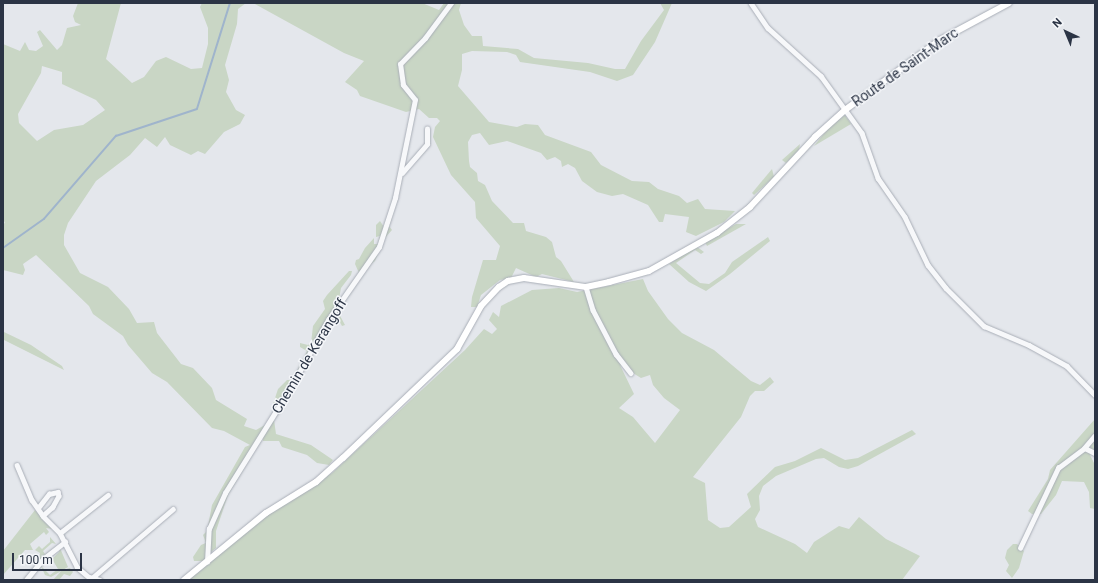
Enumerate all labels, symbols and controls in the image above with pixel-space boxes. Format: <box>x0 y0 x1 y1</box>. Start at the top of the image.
north arrow <box>1046 12 1086 52</box>
text: N <box>1050 16 1065 30</box>
street label: Route de Saint-Marc <box>849 24 961 110</box>
street label: Chemin de Kerangoff <box>268 295 350 417</box>
scale bar <box>14 545 84 571</box>
text: 100 m <box>19 553 53 567</box>

